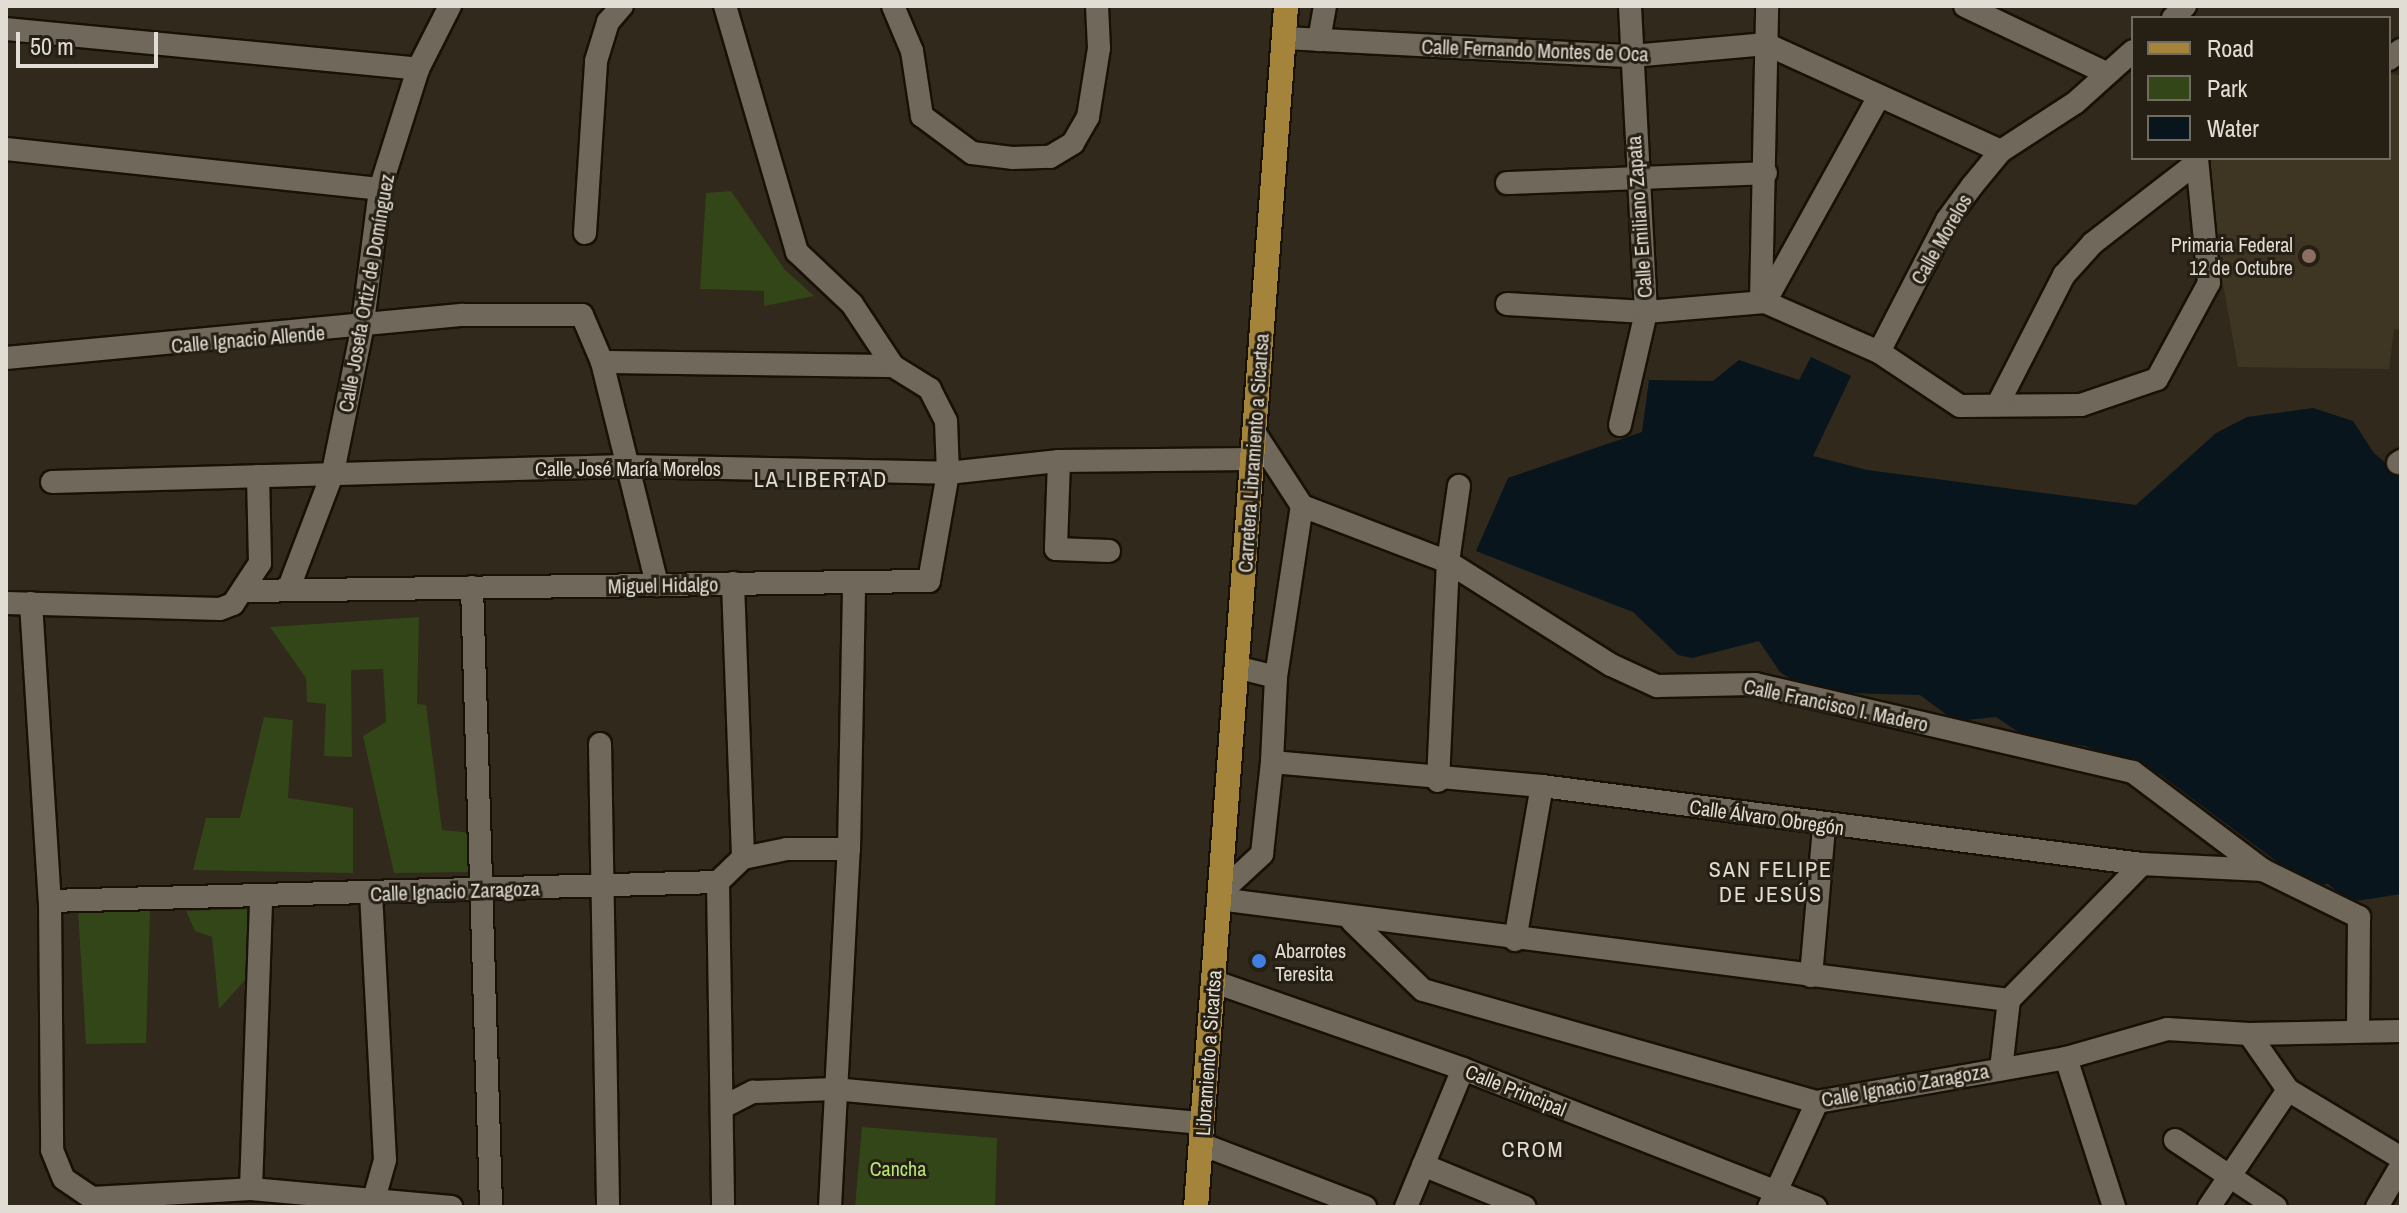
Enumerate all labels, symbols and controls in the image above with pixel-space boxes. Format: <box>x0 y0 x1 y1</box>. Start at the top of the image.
scale bar <box>20 16 162 66</box>
legend <box>2131 16 2391 160</box>
text: 50 m <box>30 30 74 62</box>
text: Road <box>2207 32 2254 64</box>
street label: Calle Fernando Montes de Oca <box>1421 34 1649 66</box>
text: Park <box>2207 72 2247 104</box>
text: Water <box>2207 112 2259 144</box>
street label: Calle Emiliano Zapata <box>1621 135 1657 299</box>
street label: Calle Josefa Ortiz de Domínguez <box>333 172 399 414</box>
street label: Calle Morelos <box>1906 190 1976 288</box>
place label: Primaria Federal 12 de Octubre <box>2171 232 2293 279</box>
marker: Primaria Federal 12 de Octubre <box>2300 247 2318 265</box>
street label: Calle Ignacio Allende <box>170 320 326 358</box>
street label: Carretera Libramiento a Sicartsa <box>1233 333 1273 573</box>
street label: Calle José María Morelos <box>535 456 721 480</box>
district label: LA LIBERTAD <box>753 467 889 493</box>
street label: Miguel Hidalgo <box>608 572 718 598</box>
street label: Calle Francisco I. Madero <box>1742 674 1930 736</box>
street label: Calle Álvaro Obregón <box>1688 794 1846 840</box>
district label: SAN FELIPE DE JESÚS <box>1709 856 1833 908</box>
street label: Calle Ignacio Zaragoza <box>370 876 540 906</box>
place label: Abarrotes Teresita <box>1275 938 1346 985</box>
marker: Abarrotes Teresita <box>1250 952 1268 970</box>
street label: Libramiento a Sicartsa <box>1190 969 1226 1137</box>
street label: Calle Ignacio Zaragoza <box>1819 1058 1991 1112</box>
street label: Calle Principal <box>1462 1059 1570 1121</box>
district label: CROM <box>1501 1137 1565 1163</box>
park label: Cancha <box>870 1156 926 1180</box>

